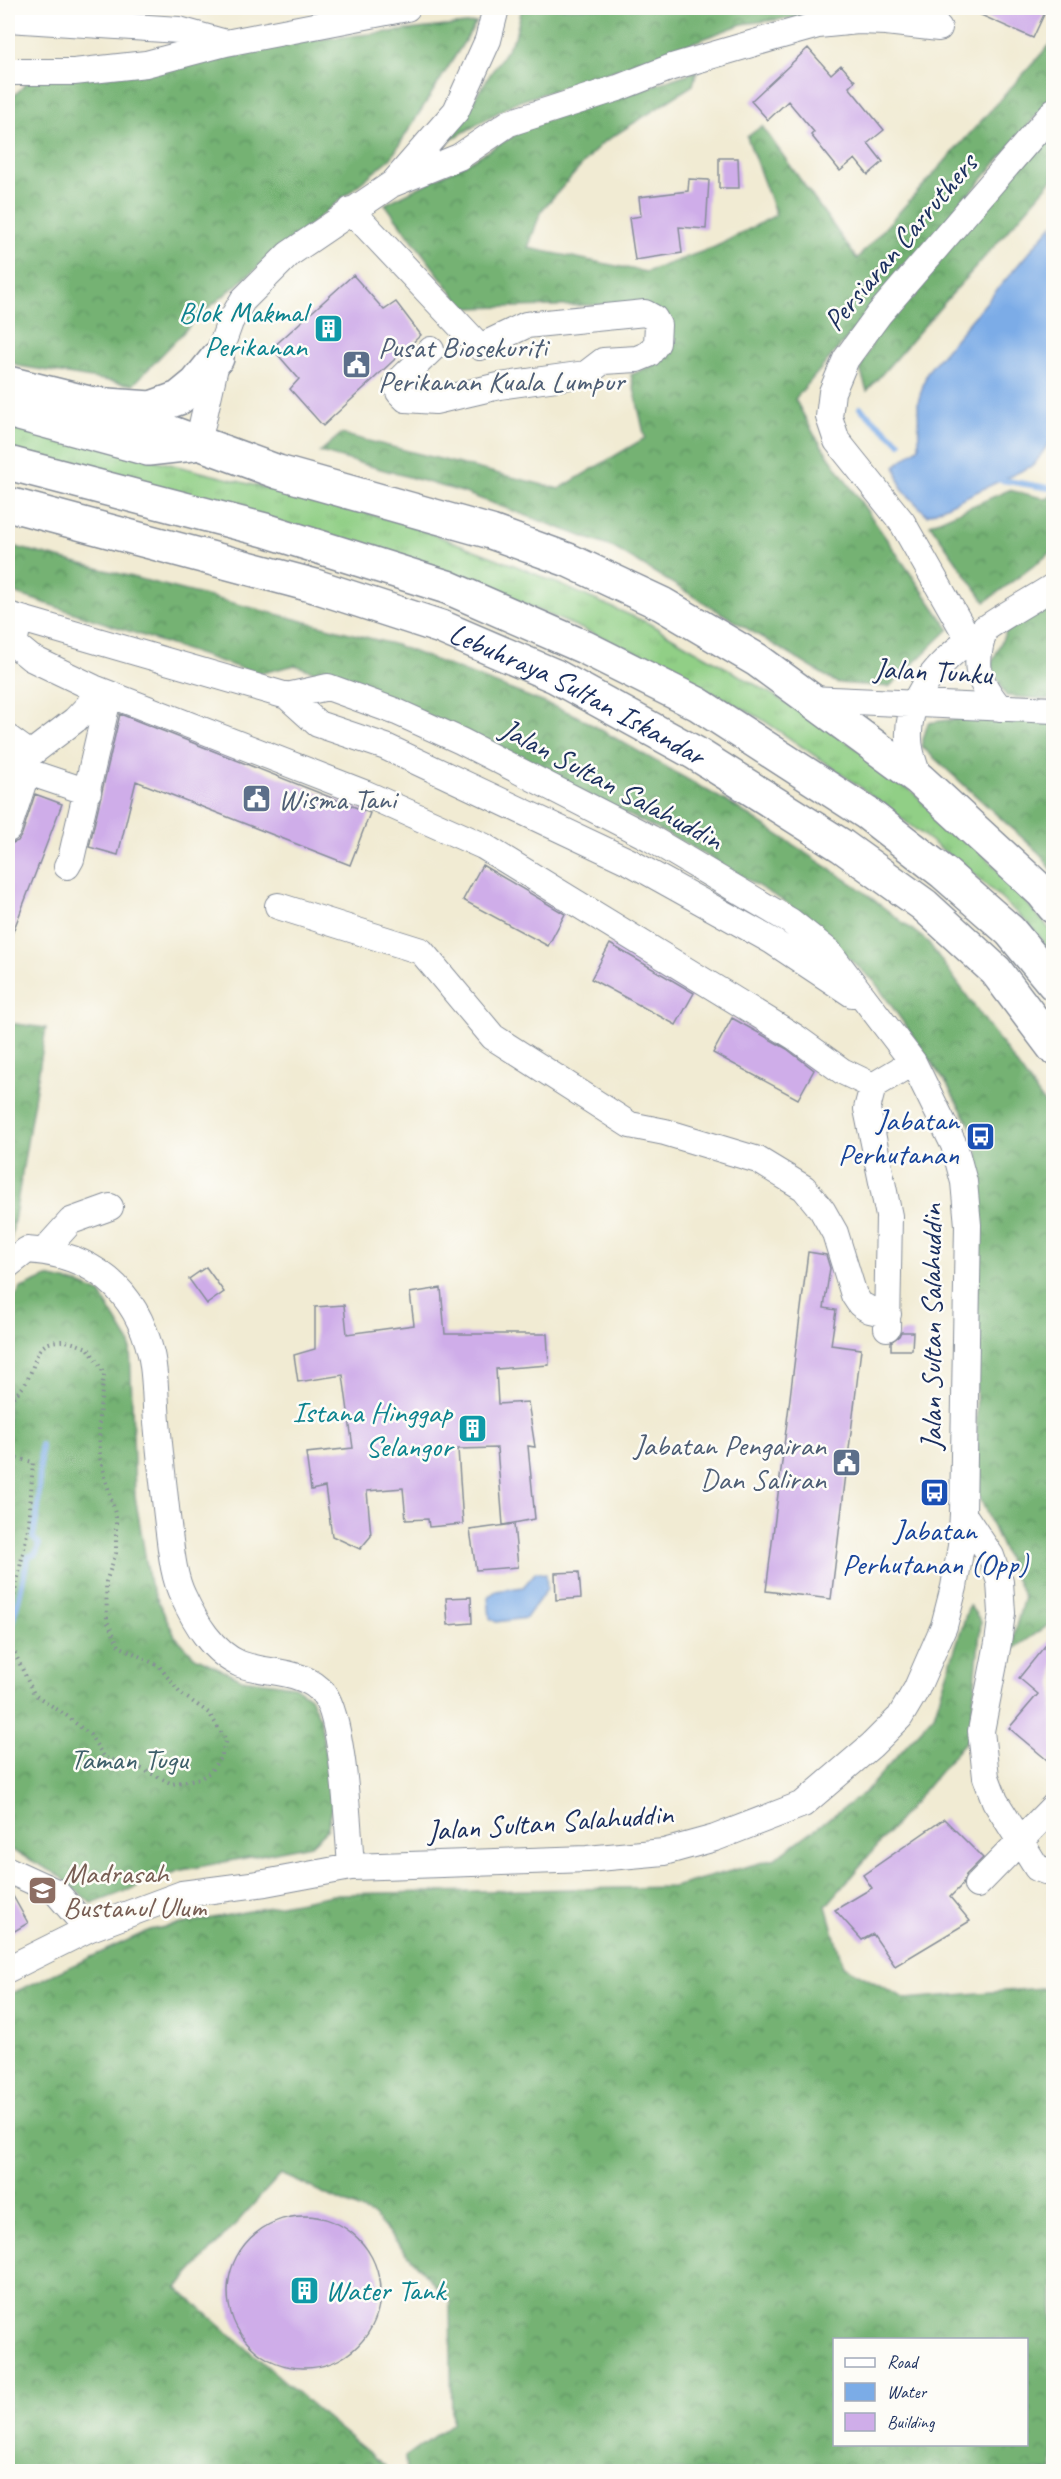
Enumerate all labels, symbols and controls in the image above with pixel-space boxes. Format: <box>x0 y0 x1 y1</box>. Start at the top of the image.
street label: Persiaran Carruthers <box>815 143 987 338</box>
place label: Blok Makmal Perikanan <box>178 293 312 365</box>
building icon: Blok Makmal Perikanan <box>312 313 344 345</box>
place label: Pusat Biosekuriti Perikanan Kuala Lumpur <box>378 328 627 400</box>
public building icon: Pusat Biosekuriti Perikanan Kuala Lumpur <box>341 348 373 380</box>
street label: Lebuhraya Sultan Iskandar <box>443 614 715 775</box>
street label: Jalan Tunku <box>871 649 995 693</box>
street label: Jalan Sultan Salahuddin <box>493 709 731 859</box>
place label: Wisma Tani <box>278 780 400 818</box>
public building icon: Wisma Tani <box>241 783 273 815</box>
place label: Jabatan Perhutanan <box>838 1101 960 1173</box>
bus stop icon: Jabatan Perhutanan <box>964 1121 996 1153</box>
street label: Jalan Sultan Salahuddin <box>912 1202 950 1452</box>
place label: Istana Hinggap Selangor <box>292 1393 455 1465</box>
building icon: Istana Hinggap Selangor <box>457 1413 489 1445</box>
place label: Jabatan Pengairan Dan Saliran <box>632 1426 827 1498</box>
public building icon: Jabatan Pengairan Dan Saliran <box>831 1446 863 1478</box>
bus stop icon: Jabatan Perhutanan (Opp) <box>919 1477 951 1509</box>
place label: Jabatan Perhutanan (Opp) <box>842 1511 1030 1583</box>
park label: Taman Tugu <box>70 1740 190 1778</box>
street label: Jalan Sultan Salahuddin <box>424 1794 676 1850</box>
place label: Madrasah Bustanul Ulum <box>63 1854 207 1926</box>
school or university icon: Madrasah Bustanul Ulum <box>26 1874 58 1906</box>
place label: Water Tank <box>325 2271 447 2309</box>
building icon: Water Tank <box>288 2274 320 2306</box>
legend <box>833 2338 1028 2446</box>
text: Road <box>887 2351 920 2373</box>
text: Water <box>887 2381 928 2403</box>
text: Building <box>887 2411 936 2433</box>

